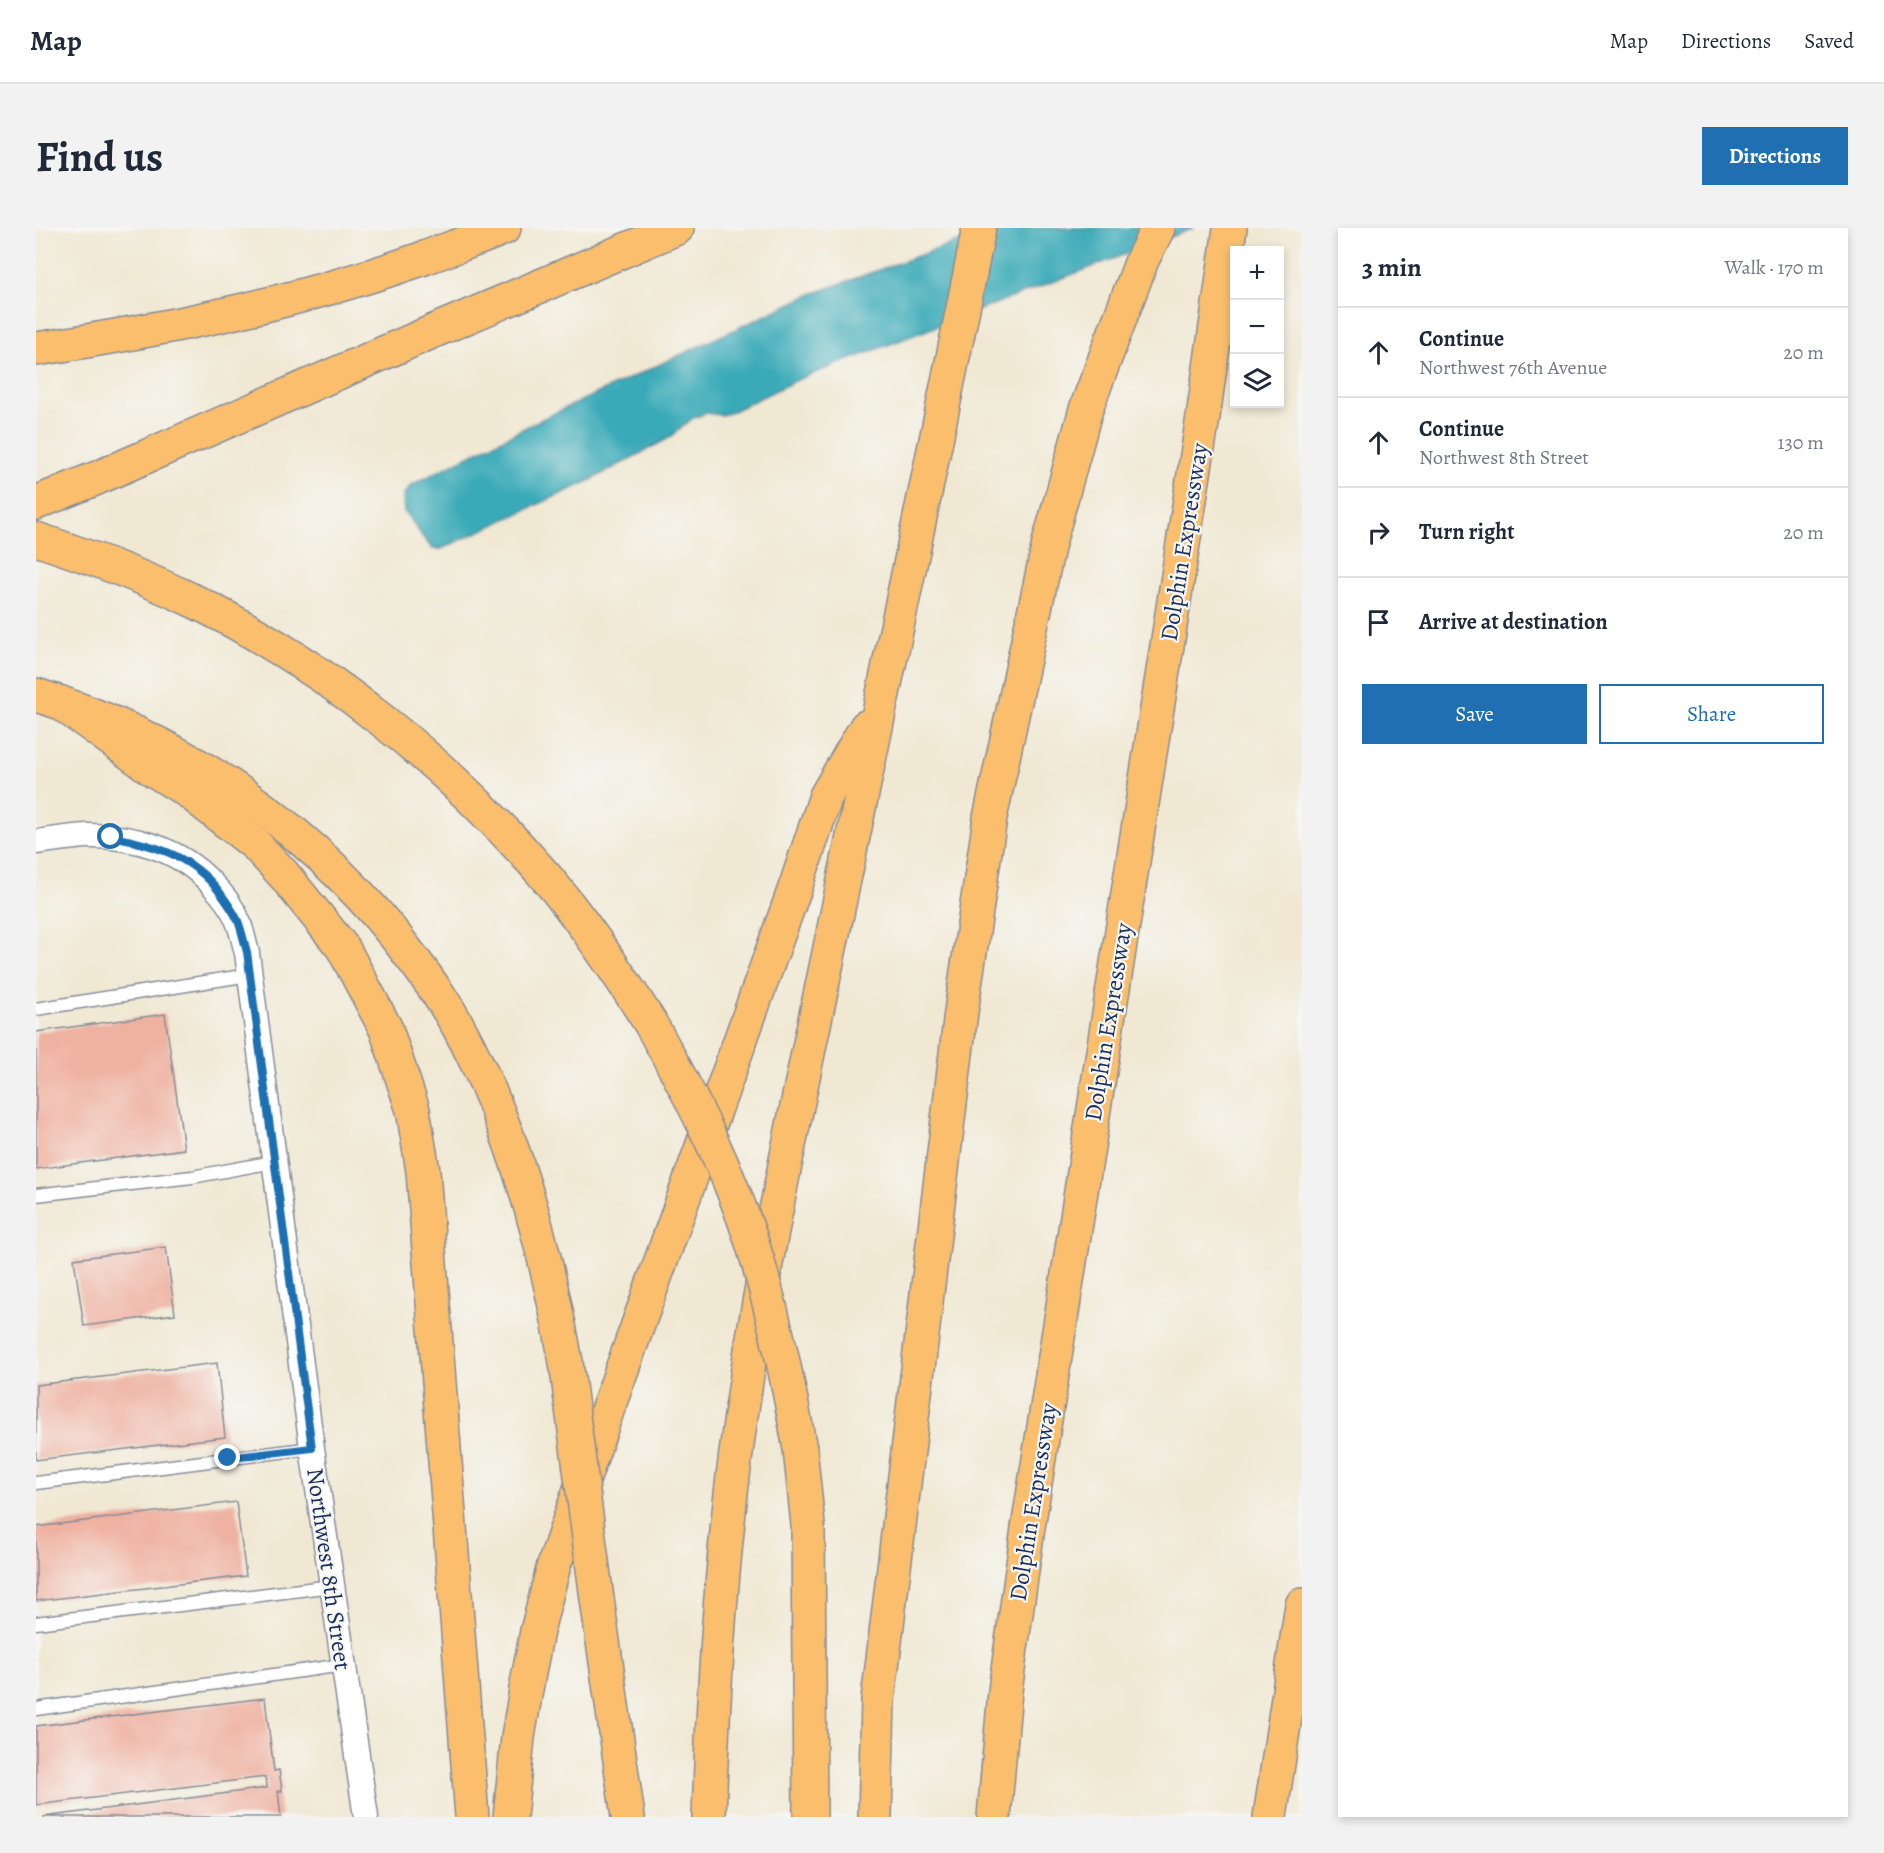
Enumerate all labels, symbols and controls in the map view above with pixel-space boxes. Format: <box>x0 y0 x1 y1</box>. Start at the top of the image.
text: Map <box>30 22 82 60</box>
text: Map <box>1610 27 1648 55</box>
text: Directions <box>1681 27 1771 55</box>
text: Saved <box>1804 27 1854 55</box>
button: Directions <box>1702 127 1848 185</box>
text: Find us <box>36 128 163 185</box>
map controls <box>1230 246 1284 408</box>
button: + <box>1230 246 1284 300</box>
text: 3 min <box>1362 250 1422 285</box>
text: Walk · 170 m <box>1724 254 1824 281</box>
button: − <box>1230 300 1284 354</box>
text: Continue <box>1419 324 1504 354</box>
icon: ahead <box>1362 336 1395 369</box>
text: 20 m <box>1783 339 1824 366</box>
button: layers <box>1230 354 1284 408</box>
text: Northwest 76th Avenue <box>1419 354 1607 381</box>
text: Continue <box>1419 414 1504 444</box>
icon: ahead <box>1362 426 1395 459</box>
text: 130 m <box>1778 429 1824 456</box>
street label: Dolphin Expressway <box>1153 440 1215 643</box>
text: Northwest 8th Street <box>1419 444 1589 471</box>
icon: right <box>1362 516 1395 549</box>
text: Turn right <box>1419 517 1515 547</box>
text: 20 m <box>1783 519 1824 546</box>
icon: arrive <box>1362 606 1395 639</box>
text: Arrive at destination <box>1419 607 1608 637</box>
button: Save <box>1362 684 1587 744</box>
button: Share <box>1599 684 1824 744</box>
route start <box>97 823 123 849</box>
street label: Dolphin Expressway <box>1077 920 1139 1123</box>
street label: Dolphin Expressway <box>1002 1400 1064 1603</box>
route end <box>214 1444 240 1470</box>
street label: Northwest 8th Street <box>299 1466 359 1672</box>

